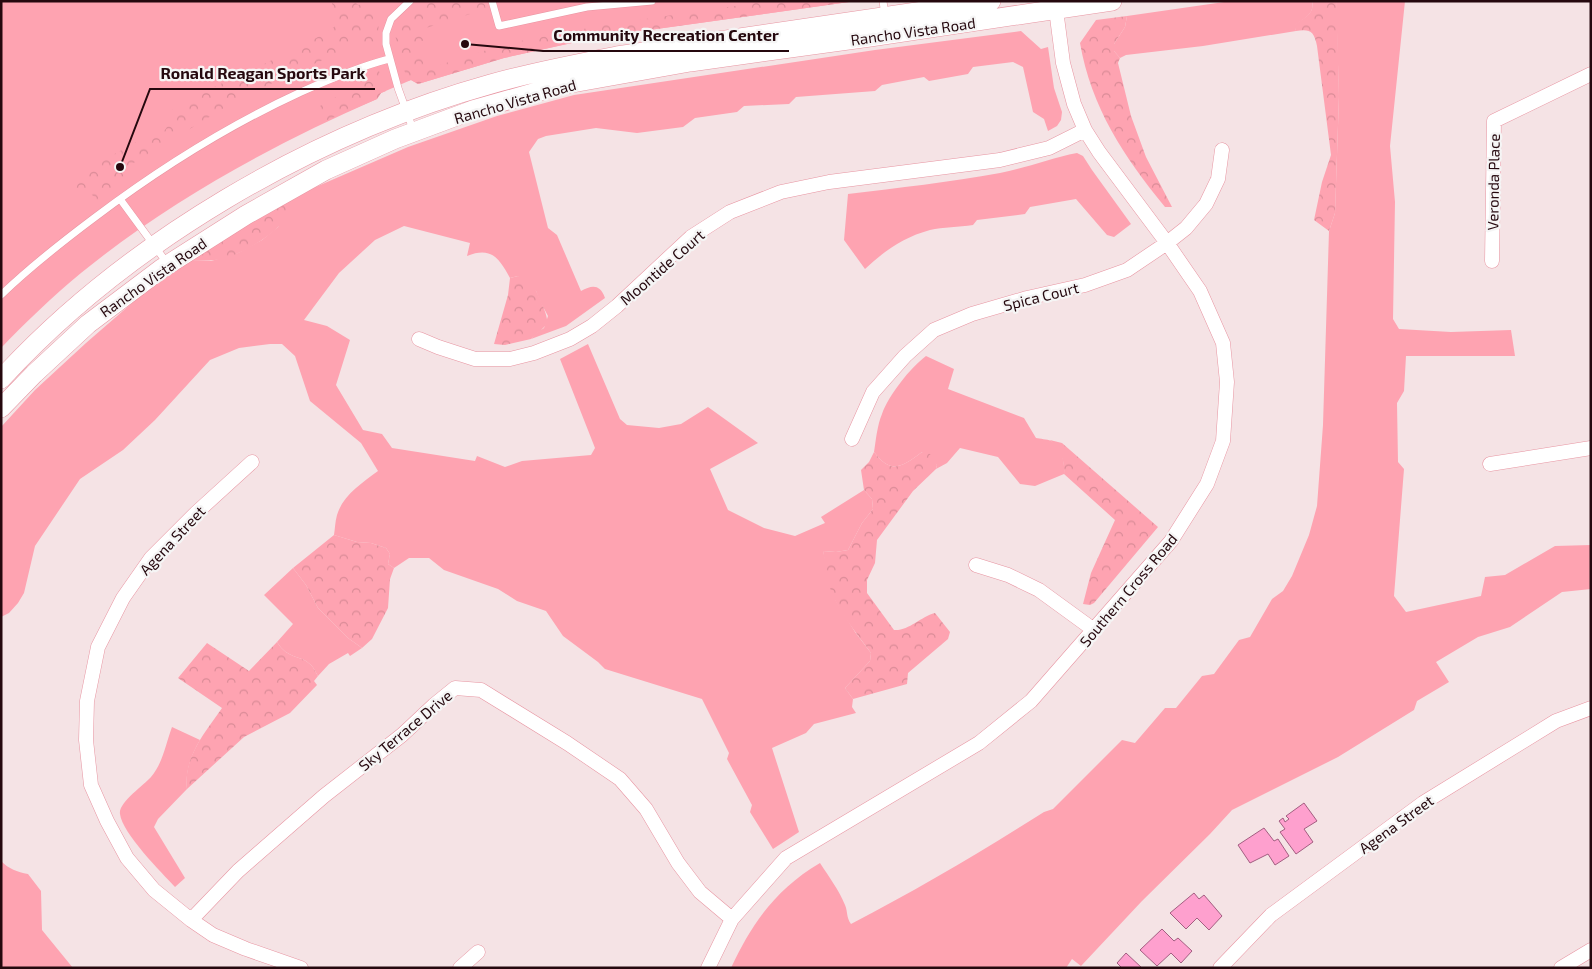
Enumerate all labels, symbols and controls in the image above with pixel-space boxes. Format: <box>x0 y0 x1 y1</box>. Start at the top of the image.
street label: Rancho Vista Road <box>849 13 977 49</box>
callout: Community Recreation Center <box>543 20 789 51</box>
text: Community Recreation Center <box>553 25 779 45</box>
callout: Ronald Reagan Sports Park <box>150 58 375 89</box>
text: Ronald Reagan Sports Park <box>161 63 366 82</box>
street label: Rancho Vista Road <box>452 75 578 127</box>
street label: Veronda Place <box>1483 134 1503 230</box>
street label: Moontide Court <box>616 225 708 308</box>
street label: Rancho Vista Road <box>96 233 210 321</box>
street label: Spica Court <box>1001 278 1081 314</box>
street label: Agena Street <box>136 502 209 578</box>
street label: Southern Cross Road <box>1075 530 1181 650</box>
street label: Sky Terrace Drive <box>355 686 455 774</box>
street label: Agena Street <box>1355 791 1437 857</box>

